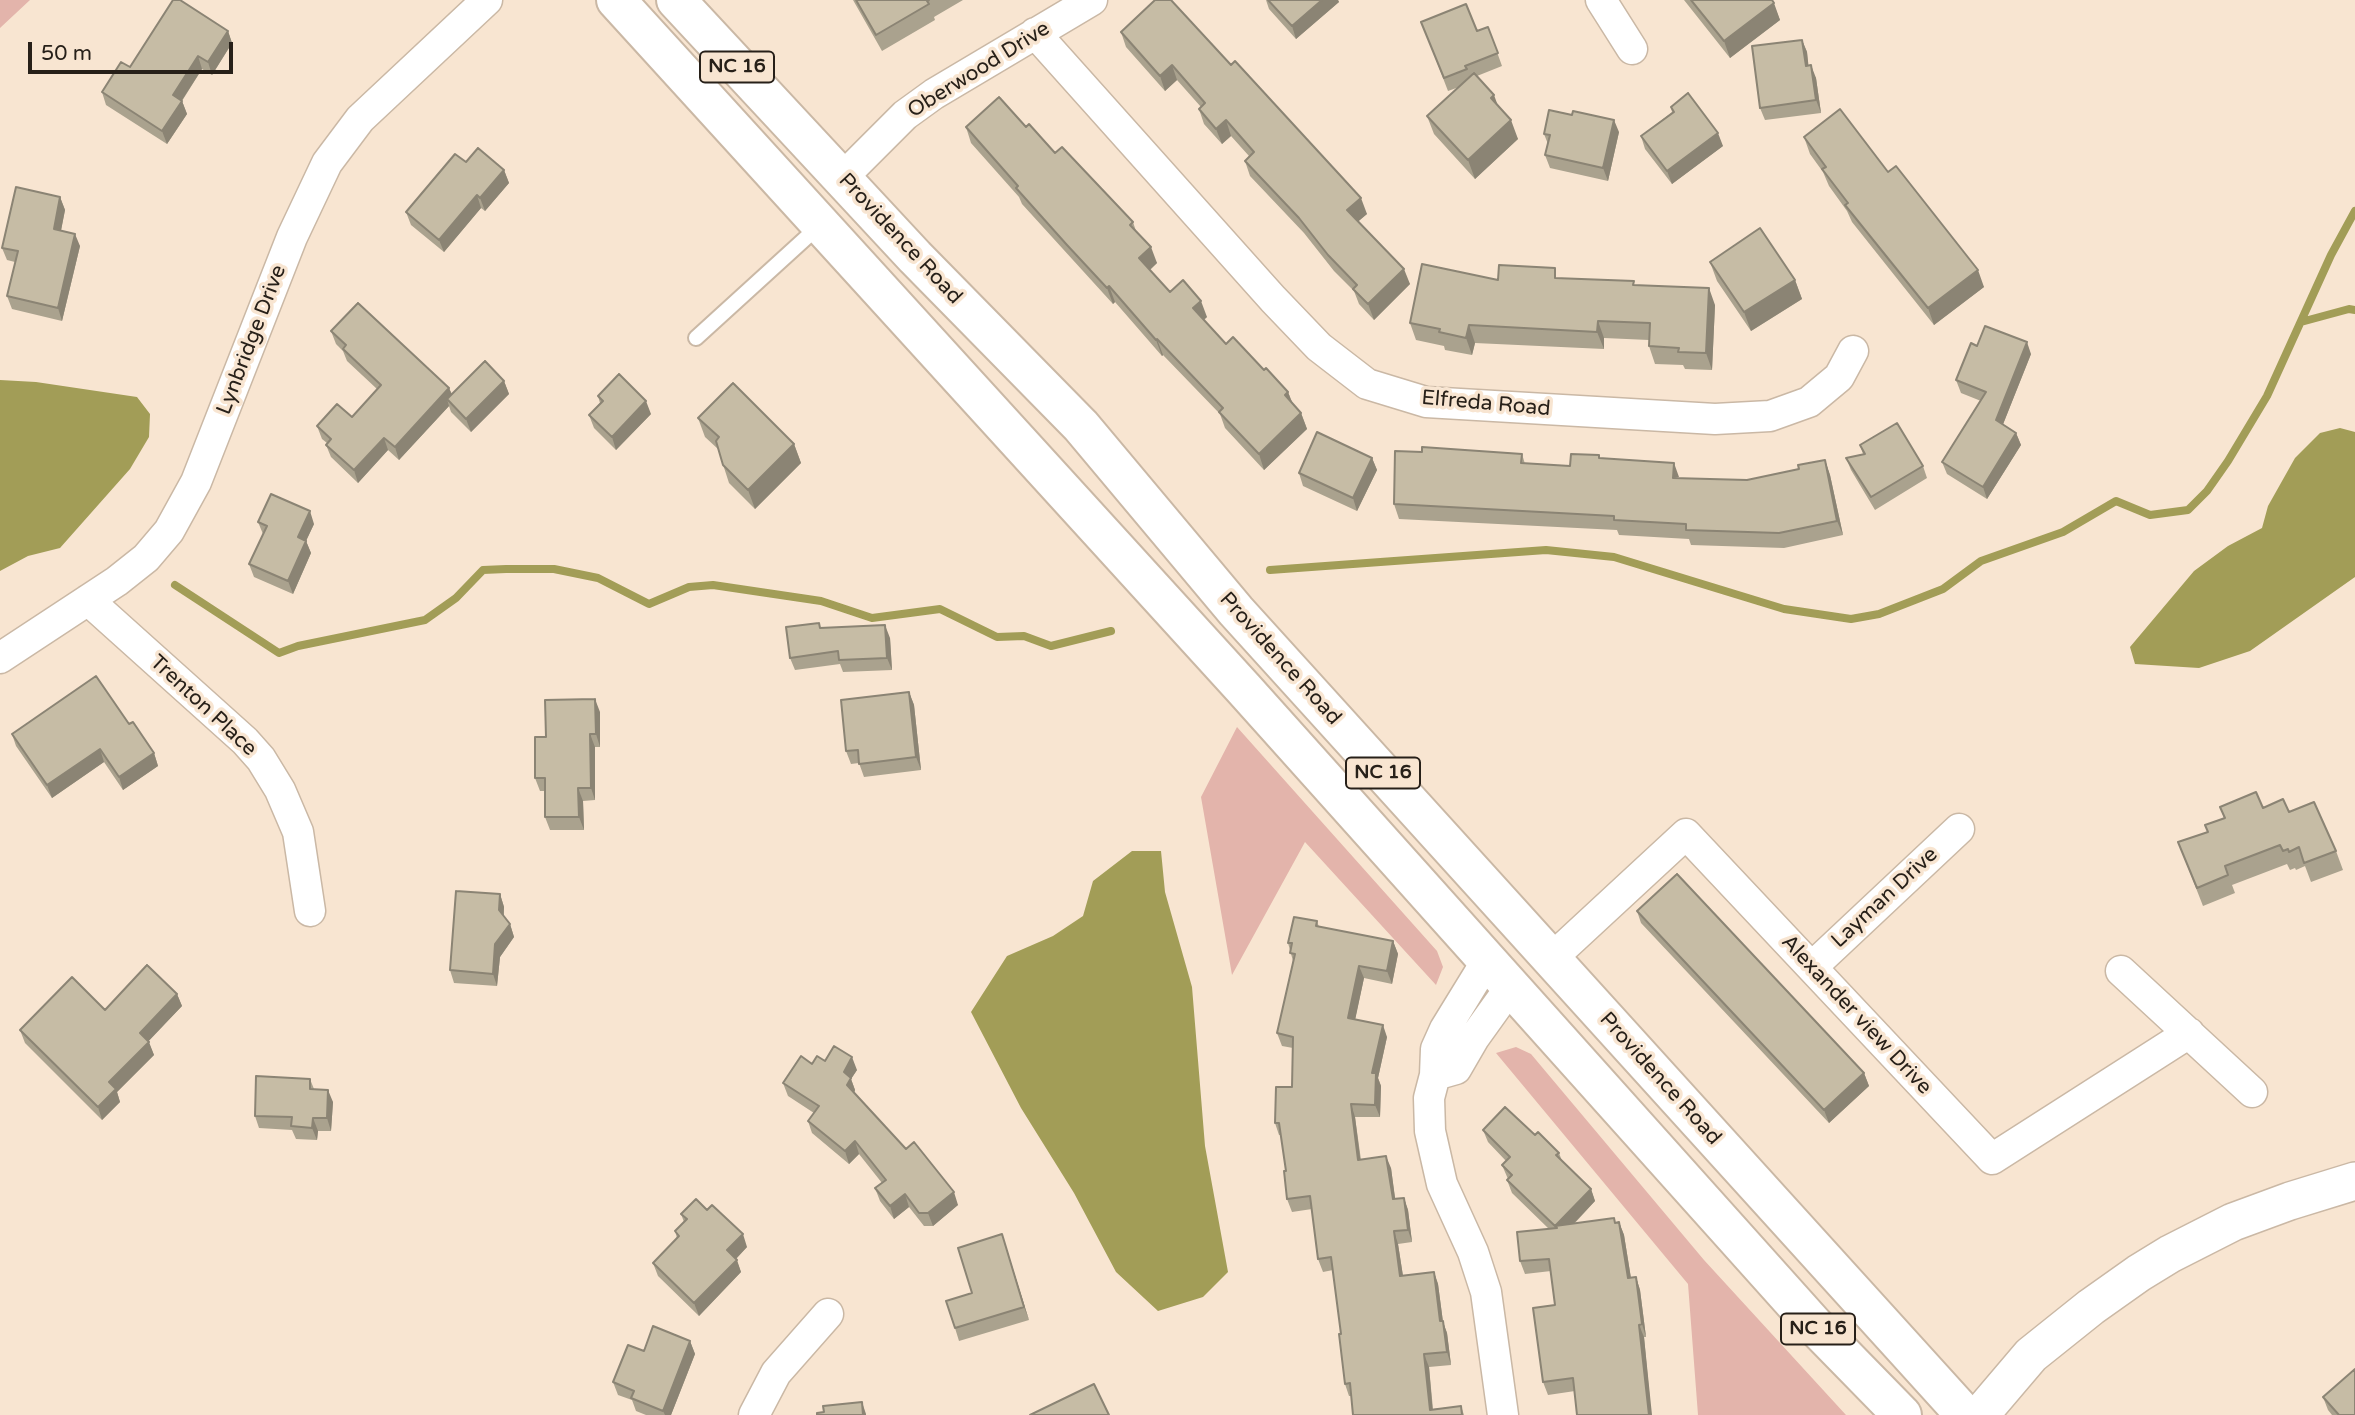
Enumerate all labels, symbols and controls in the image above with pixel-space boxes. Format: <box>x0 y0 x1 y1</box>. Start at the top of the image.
street label: Oberwood Drive <box>903 16 1055 124</box>
scale bar <box>32 28 236 72</box>
text: 50 m <box>41 41 92 66</box>
road number: NC 16 <box>700 52 774 82</box>
street label: Providence Road <box>833 168 967 310</box>
street label: Lynbridge Drive <box>212 262 292 418</box>
street label: Elfreda Road <box>1420 386 1552 422</box>
street label: Providence Road <box>1214 587 1346 731</box>
street label: Trenton Place <box>144 650 262 762</box>
road number: NC 16 <box>1346 758 1420 788</box>
street label: Layman Drive <box>1827 842 1943 954</box>
street label: Alexander view Drive <box>1775 930 1937 1100</box>
street label: Providence Road <box>1594 1007 1726 1151</box>
road number: NC 16 <box>1781 1314 1855 1344</box>

